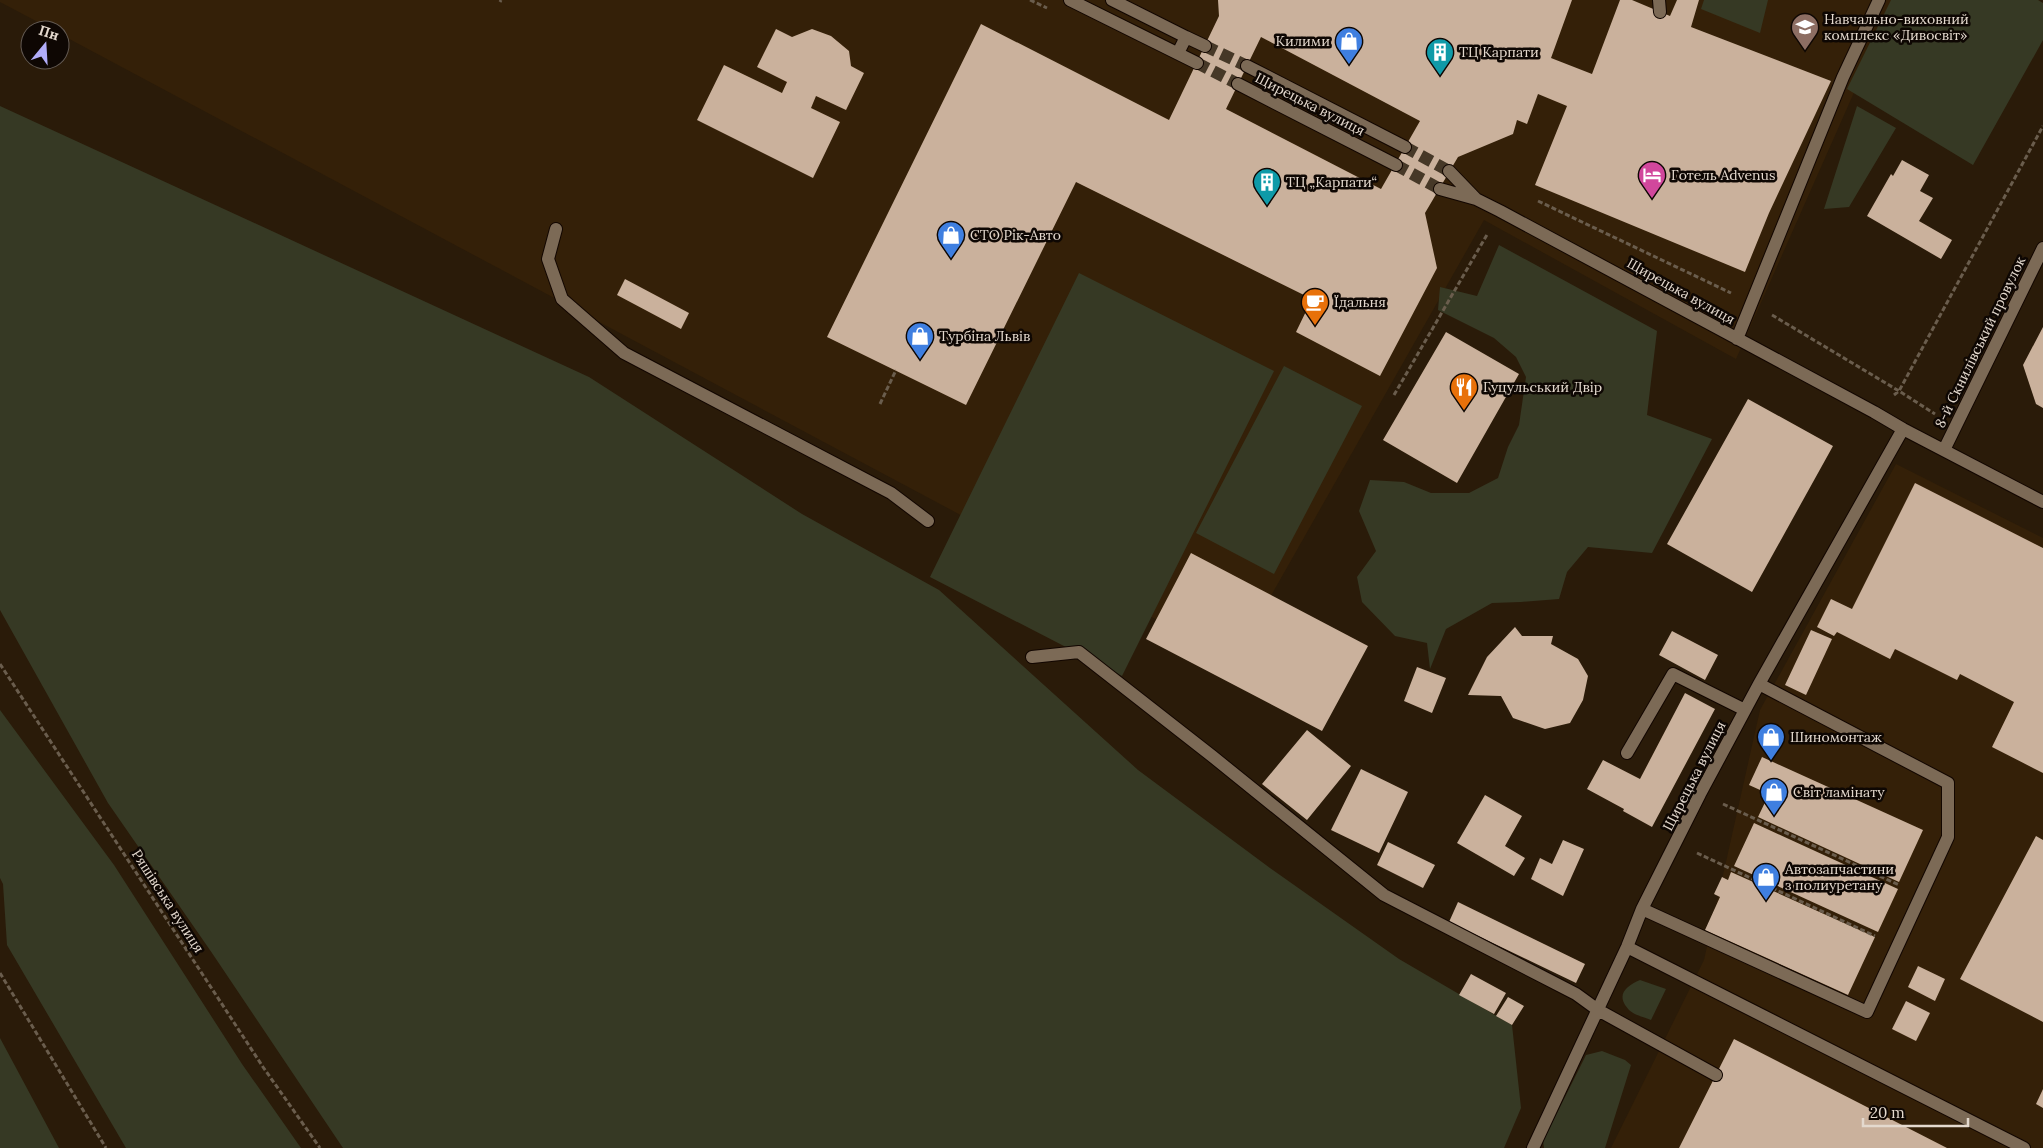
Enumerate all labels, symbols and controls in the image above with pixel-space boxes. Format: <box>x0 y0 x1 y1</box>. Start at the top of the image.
place label: Навчально-виховний комплекс «Дивосвіт» <box>1824 10 1969 44</box>
school or university icon: Навчально-виховний комплекс «Дивосвіт» <box>1790 12 1820 51</box>
north arrow <box>20 20 70 70</box>
text: Пн <box>37 21 61 44</box>
shop icon: Килими <box>1334 26 1364 65</box>
place label: Килими <box>1275 32 1330 50</box>
building icon: ТЦ Карпати <box>1425 37 1455 76</box>
place label: ТЦ Карпати <box>1459 43 1539 61</box>
street label: Щирецька вулиця <box>1252 69 1368 139</box>
hotel icon: Готель Advenus <box>1637 160 1667 199</box>
place label: Готель Advenus <box>1671 166 1775 184</box>
building icon: ТЦ „Карпати“ <box>1252 167 1282 206</box>
place label: ТЦ „Карпати“ <box>1286 173 1377 191</box>
shop icon: СТО Рік-Авто <box>936 220 966 259</box>
place label: СТО Рік-Авто <box>970 226 1061 244</box>
street label: 8-й Скнилівський провулок <box>1931 253 2030 431</box>
street label: Щирецька вулиця <box>1624 254 1738 328</box>
cafe icon: Їдальня <box>1300 287 1330 326</box>
place label: Їдальня <box>1334 293 1386 311</box>
shop icon: Турбіна Львів <box>905 321 935 360</box>
place label: Турбіна Львів <box>939 327 1030 345</box>
restaurant icon: Гуцульський Двір <box>1449 372 1479 411</box>
place label: Гуцульський Двір <box>1483 378 1602 396</box>
street label: Щирецька вулиця <box>1659 718 1729 834</box>
shop icon: Шиномонтаж <box>1756 722 1786 761</box>
place label: Шиномонтаж <box>1790 728 1882 746</box>
shop icon: Світ ламінату <box>1759 777 1789 816</box>
place label: Світ ламінату <box>1793 783 1885 801</box>
street label: Ряшівська вулиця <box>128 846 208 956</box>
place label: Автозапчастини з полиуретану <box>1784 860 1894 894</box>
shop icon: Автозапчастини з полиуретану <box>1751 862 1781 901</box>
scale bar <box>1863 1096 1968 1128</box>
text: 20 m <box>1870 1103 1905 1122</box>

